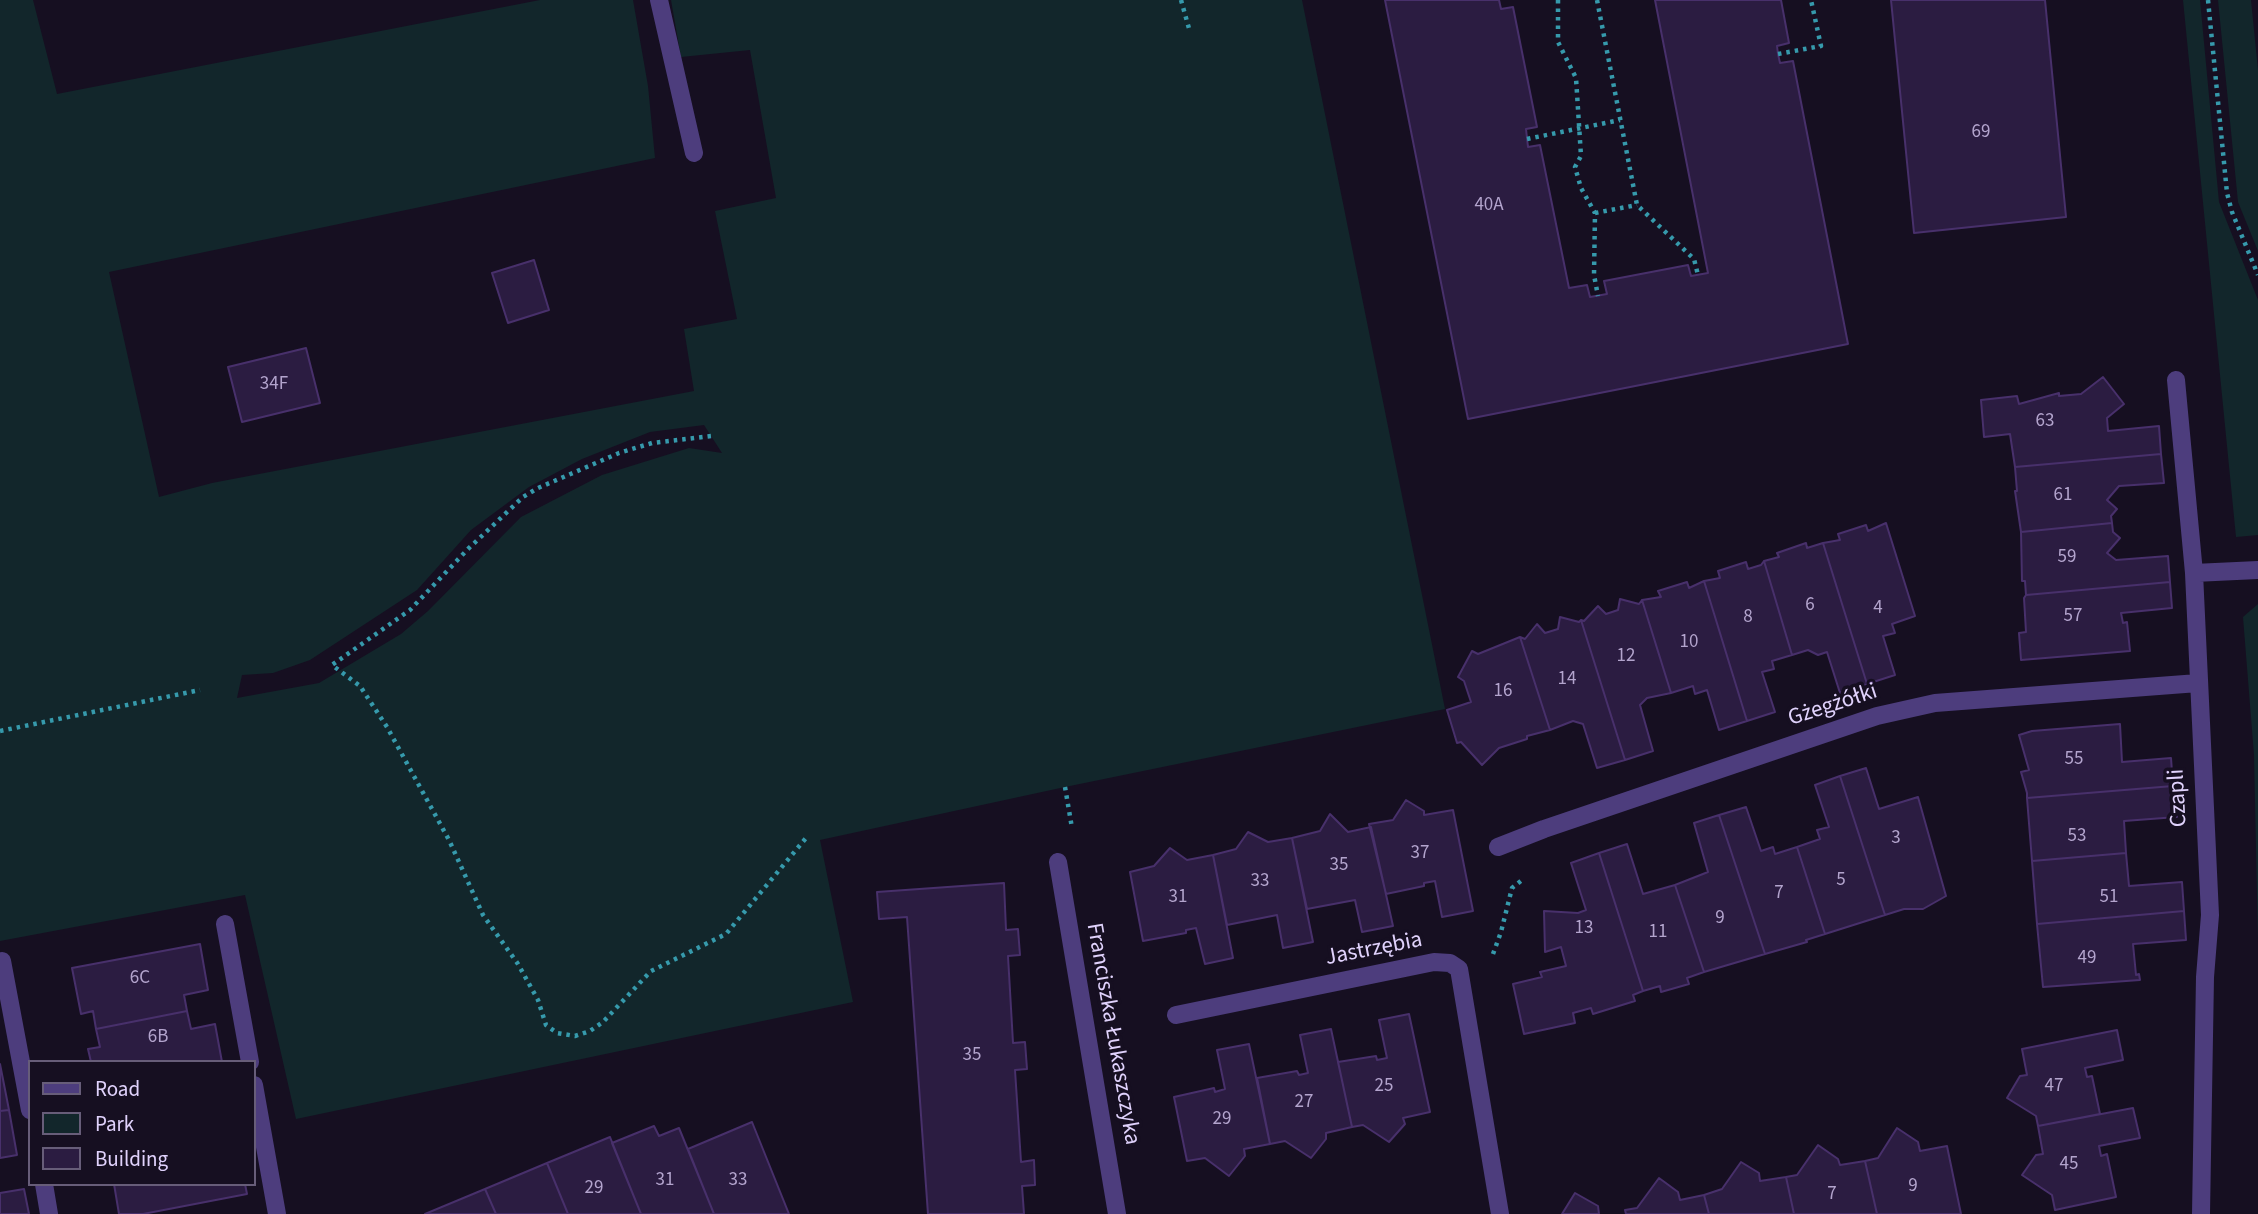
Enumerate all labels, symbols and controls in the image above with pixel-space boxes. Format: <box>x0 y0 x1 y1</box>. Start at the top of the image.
house number: 69 <box>1972 122 1990 144</box>
house number: 40A <box>1474 195 1504 217</box>
house number: 34F <box>260 374 288 396</box>
house number: 63 <box>2036 411 2054 433</box>
house number: 61 <box>2054 485 2072 507</box>
house number: 59 <box>2058 547 2076 569</box>
house number: 6 <box>1805 595 1815 617</box>
house number: 4 <box>1873 598 1883 620</box>
house number: 57 <box>2064 606 2082 628</box>
house number: 8 <box>1743 607 1753 629</box>
house number: 10 <box>1680 632 1698 654</box>
house number: 12 <box>1617 646 1635 668</box>
house number: 14 <box>1558 669 1576 691</box>
street label: Gżegżółki <box>1785 679 1881 733</box>
house number: 16 <box>1494 681 1512 703</box>
house number: 55 <box>2065 749 2083 771</box>
street label: Czapli <box>2164 768 2194 828</box>
house number: 53 <box>2068 826 2086 848</box>
house number: 3 <box>1891 828 1901 850</box>
house number: 37 <box>1411 843 1429 865</box>
house number: 35 <box>1330 855 1348 877</box>
house number: 5 <box>1836 870 1846 892</box>
house number: 33 <box>1251 871 1269 893</box>
house number: 7 <box>1774 883 1784 905</box>
house number: 31 <box>1169 887 1187 909</box>
house number: 51 <box>2100 887 2118 909</box>
house number: 9 <box>1715 908 1725 930</box>
house number: 13 <box>1575 918 1593 940</box>
street label: Franciszka Łukaszczyka <box>1079 921 1145 1147</box>
house number: 11 <box>1649 922 1667 944</box>
street label: Jastrzębia <box>1323 927 1425 973</box>
house number: 49 <box>2078 948 2096 970</box>
house number: 6C <box>130 968 150 990</box>
house number: 6B <box>148 1027 168 1049</box>
house number: 35 <box>963 1045 981 1067</box>
legend <box>28 1060 256 1186</box>
text: Road <box>95 1074 140 1104</box>
house number: 25 <box>1375 1076 1393 1098</box>
house number: 47 <box>2045 1076 2063 1098</box>
house number: 27 <box>1295 1092 1313 1114</box>
text: Park <box>95 1109 134 1139</box>
house number: 29 <box>1213 1109 1231 1131</box>
text: Building <box>95 1144 168 1174</box>
house number: 45 <box>2060 1154 2078 1176</box>
house number: 31 <box>656 1170 674 1192</box>
house number: 33 <box>729 1170 747 1192</box>
house number: 9 <box>1908 1176 1918 1198</box>
house number: 29 <box>585 1178 603 1200</box>
house number: 7 <box>1827 1184 1837 1206</box>

